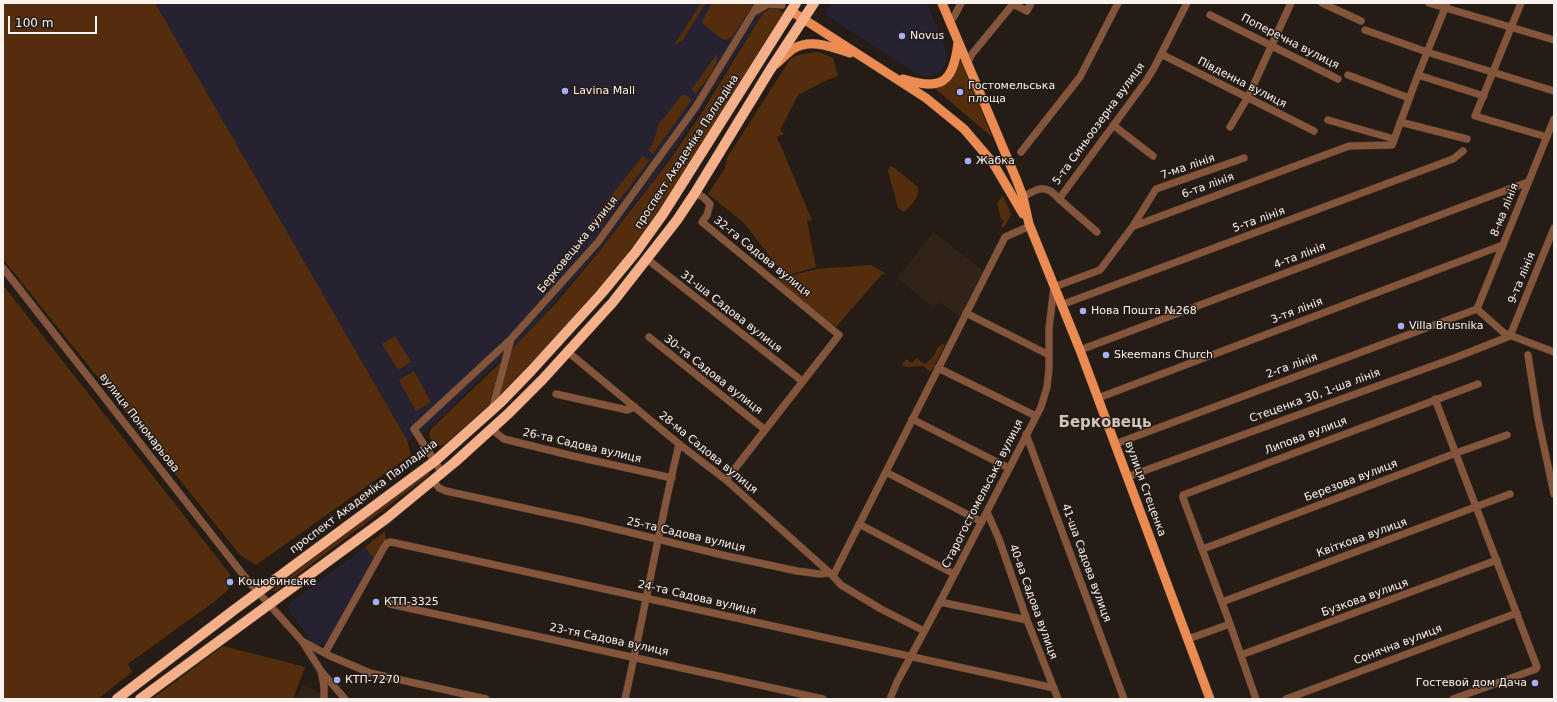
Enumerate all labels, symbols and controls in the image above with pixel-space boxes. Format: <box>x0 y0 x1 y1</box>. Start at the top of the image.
scale bar <box>10 8 99 34</box>
street label: Поперечна вулиця <box>1239 12 1341 72</box>
text: 100 m <box>15 16 53 30</box>
place label: Novus <box>910 29 944 43</box>
marker: Novus <box>897 31 907 41</box>
street label: Південна вулиця <box>1195 55 1289 111</box>
street label: 5-та Синьоозерна вулиця <box>1050 60 1148 188</box>
street label: проспект Академіка Палладіна <box>632 72 742 232</box>
place label: Гостомельська площа <box>968 79 1055 105</box>
place label: Lavina Mall <box>573 84 635 98</box>
marker: Lavina Mall <box>560 86 570 96</box>
marker: Гостомельська площа <box>955 87 965 97</box>
street label: 7-ма лінія <box>1159 152 1217 182</box>
place label: Жабка <box>976 154 1015 168</box>
marker: Жабка <box>963 156 973 166</box>
street label: 6-та лінія <box>1180 170 1236 202</box>
street label: 8-ма лінія <box>1488 181 1522 239</box>
street label: Берковецька вулиця <box>535 194 621 296</box>
street label: 5-та лінія <box>1231 204 1287 236</box>
street label: 32-га Садова вулиця <box>711 214 813 300</box>
street label: 4-та лінія <box>1272 240 1328 272</box>
street label: 9-та лінія <box>1506 250 1538 306</box>
street label: 31-ша Садова вулиця <box>678 268 784 356</box>
street label: 3-тя лінія <box>1269 295 1325 327</box>
place label: Нова Пошта №268 <box>1091 304 1197 318</box>
marker: Нова Пошта №268 <box>1078 306 1088 316</box>
place label: Villa Brusnika <box>1409 319 1483 333</box>
marker: Villa Brusnika <box>1396 321 1406 331</box>
street label: 30-та Садова вулиця <box>661 332 765 418</box>
place label: Skeemans Church <box>1114 348 1213 362</box>
marker: Skeemans Church <box>1101 350 1111 360</box>
street label: 2-га лінія <box>1264 351 1320 381</box>
street label: Стеценка 30, 1-ша лінія <box>1248 366 1382 426</box>
street label: вулиця Пономарьова <box>96 371 182 475</box>
street label: 28-ма Садова вулиця <box>656 409 760 497</box>
district label: Берковець <box>1058 414 1152 432</box>
street label: Липова вулиця <box>1263 414 1349 458</box>
street label: Старогостомельська вулиця <box>940 417 1026 571</box>
street label: 26-та Садова вулиця <box>521 426 643 466</box>
street label: проспект Академіка Палладіна <box>288 437 440 557</box>
street label: вулиця Стеценка <box>1122 440 1168 538</box>
street label: Березова вулиця <box>1303 457 1399 505</box>
street label: 41-ша Садова вулиця <box>1058 502 1114 624</box>
street label: 25-та Садова вулиця <box>625 515 747 555</box>
street label: Квіткова вулиця <box>1315 516 1409 560</box>
street label: 40-ва Садова вулиця <box>1006 543 1060 661</box>
place label: Коцюбинське <box>238 575 316 589</box>
street label: Бузкова вулиця <box>1320 576 1410 620</box>
marker: Коцюбинське <box>225 577 235 587</box>
street label: 24-та Садова вулиця <box>636 578 758 618</box>
place label: КТП-3325 <box>384 595 439 609</box>
marker: КТП-3325 <box>371 597 381 607</box>
street label: 23-тя Садова вулиця <box>548 621 670 659</box>
street label: Сонячна вулиця <box>1352 622 1444 668</box>
place label: КТП-7270 <box>345 673 400 687</box>
marker: КТП-7270 <box>332 675 342 685</box>
place label: Гостевой дом Дача <box>1416 676 1527 690</box>
marker: Гостевой дом Дача <box>1530 678 1540 688</box>

